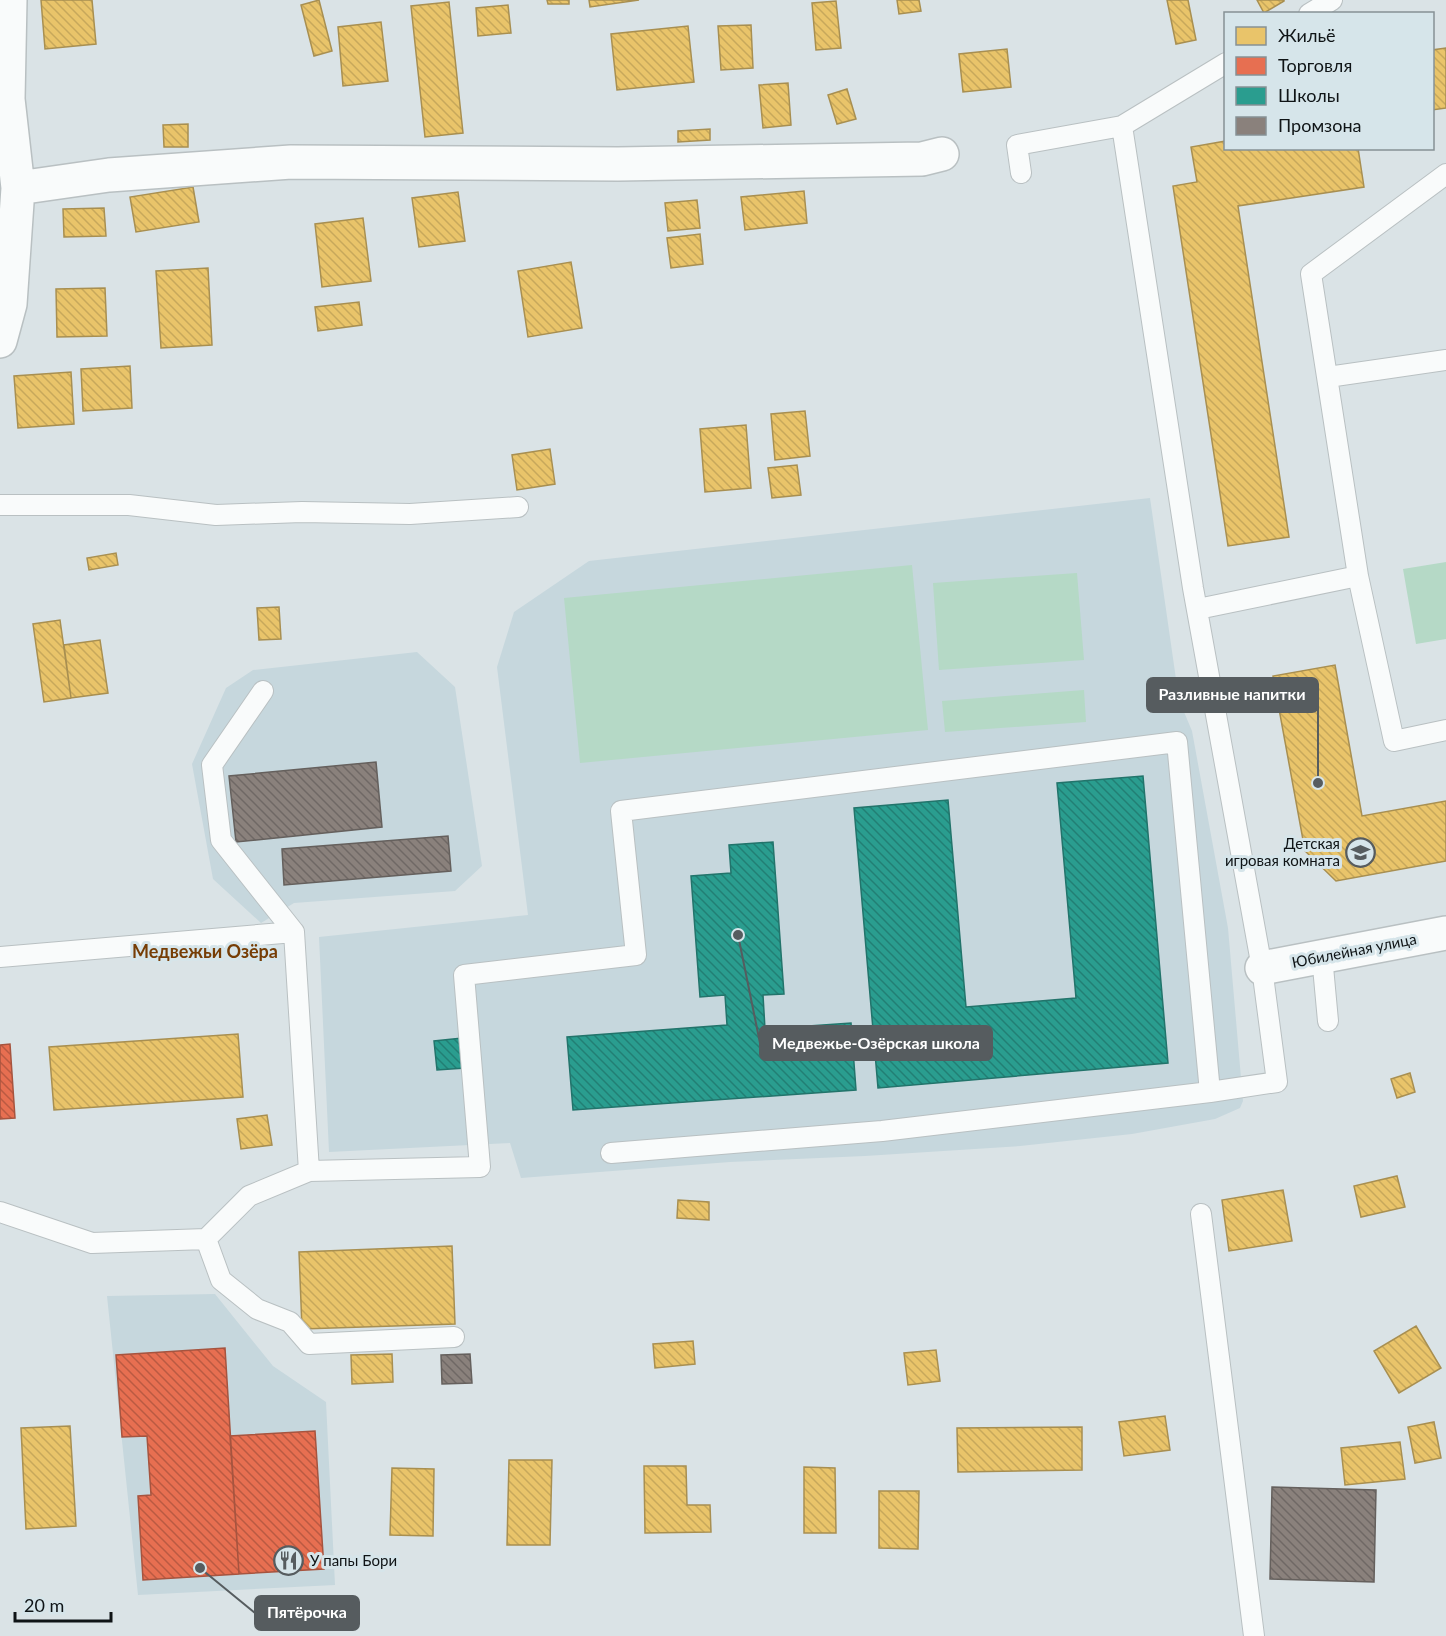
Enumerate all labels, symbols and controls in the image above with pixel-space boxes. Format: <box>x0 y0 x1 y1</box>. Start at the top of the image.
legend <box>1224 12 1434 150</box>
text: Жильё <box>1278 24 1336 46</box>
text: Торговля <box>1278 54 1352 76</box>
text: Школы <box>1278 84 1340 106</box>
text: Промзона <box>1278 114 1361 136</box>
callout: Разливные напитки <box>1147 678 1318 712</box>
text: Разливные напитки <box>1158 684 1306 703</box>
place label: Детская игровая комната <box>1225 834 1340 869</box>
school or university icon: Детская игровая комната <box>1345 836 1377 868</box>
street label: Юбилейная улица <box>1290 929 1418 971</box>
district label: Медвежьи Озёра <box>132 940 278 962</box>
callout: Медвежье-Озёрская школа <box>760 1026 992 1060</box>
text: Медвежье-Озёрская школа <box>772 1033 980 1052</box>
restaurant icon: У папы Бори <box>273 1544 305 1576</box>
place label: У папы Бори <box>310 1551 397 1569</box>
scale bar <box>15 1585 111 1623</box>
text: 20 m <box>24 1594 64 1616</box>
callout: Пятёрочка <box>255 1596 359 1630</box>
text: Пятёрочка <box>267 1602 347 1621</box>

